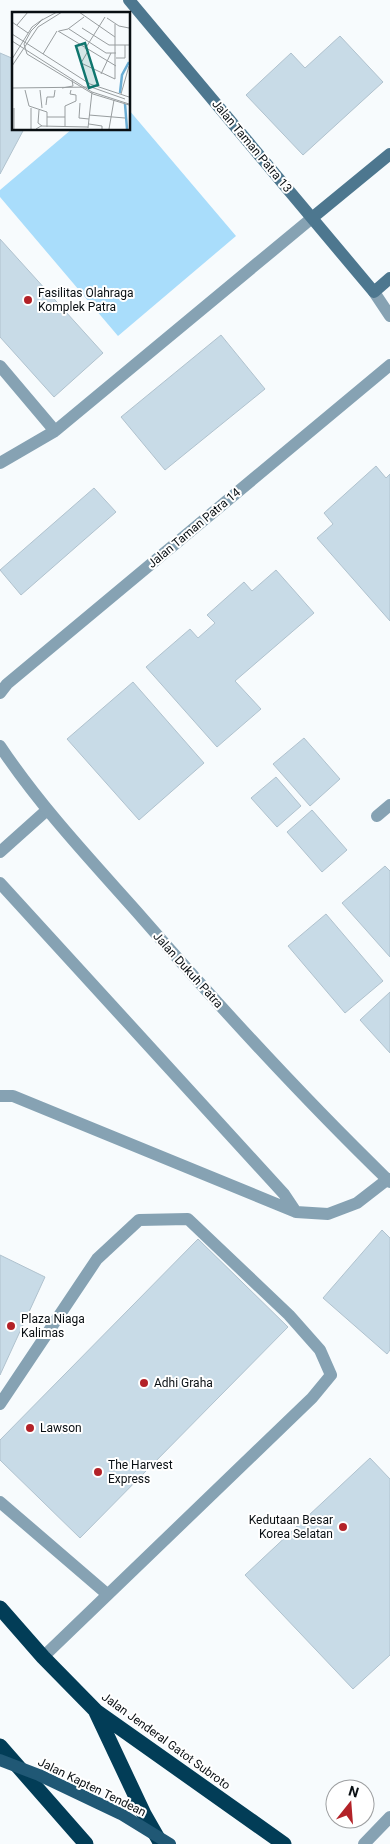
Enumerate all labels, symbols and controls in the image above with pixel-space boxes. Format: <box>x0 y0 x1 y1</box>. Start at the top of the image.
inset map <box>12 12 130 130</box>
street label: Jalan Taman Patra 13 <box>209 97 295 195</box>
place label: Fasilitas Olahraga Komplek Patra <box>38 286 133 314</box>
marker: Fasilitas Olahraga Komplek Patra <box>22 294 34 306</box>
street label: Jalan Taman Patra 14 <box>145 485 243 571</box>
street label: Jalan Dukuh Patra <box>150 929 226 1011</box>
place label: Plaza Niaga Kalimas <box>21 1312 85 1340</box>
marker: Plaza Niaga Kalimas <box>5 1320 17 1332</box>
place label: Adhi Graha <box>154 1376 213 1390</box>
marker: Adhi Graha <box>138 1377 150 1389</box>
place label: Lawson <box>40 1421 82 1435</box>
marker: Lawson <box>24 1422 36 1434</box>
place label: The Harvest Express <box>108 1458 173 1486</box>
marker: The Harvest Express <box>92 1466 104 1478</box>
place label: Kedutaan Besar Korea Selatan <box>249 1513 333 1541</box>
marker: Kedutaan Besar Korea Selatan <box>337 1521 349 1533</box>
street label: Jalan Jenderal Gatot Subroto <box>99 1690 233 1792</box>
street label: Jalan Kapten Tendean <box>36 1755 148 1819</box>
north arrow <box>325 1779 375 1829</box>
text: N <box>347 1782 361 1801</box>

